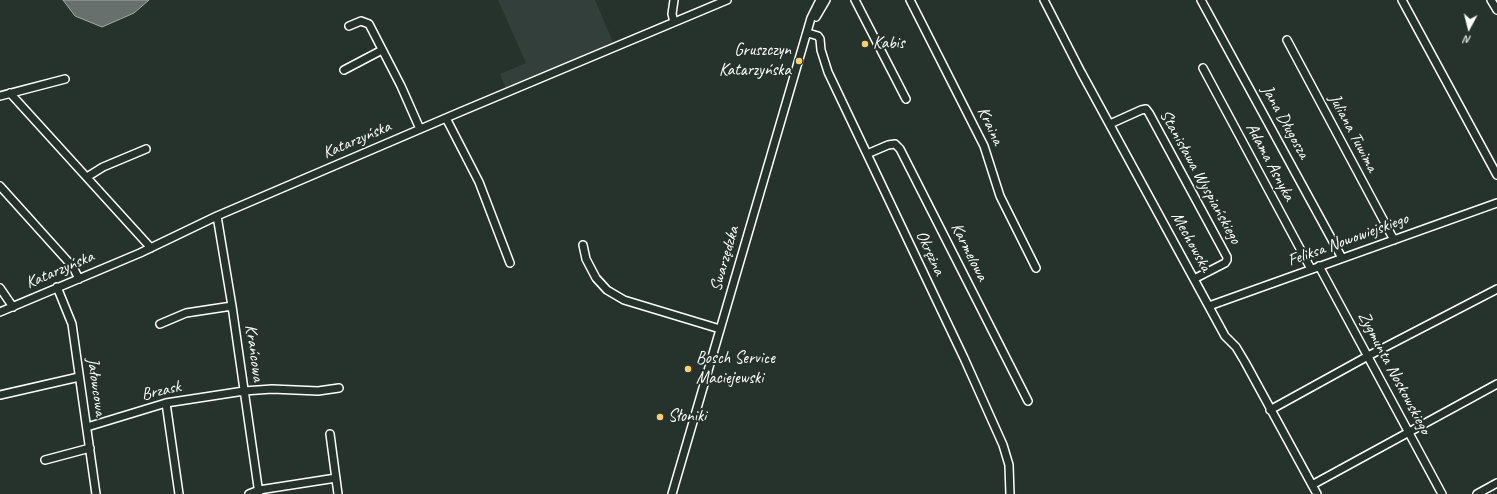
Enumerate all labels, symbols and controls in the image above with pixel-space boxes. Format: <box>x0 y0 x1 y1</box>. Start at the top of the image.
north arrow <box>1449 8 1489 48</box>
text: N <box>1463 33 1472 47</box>
place label: Kabis <box>873 34 905 54</box>
marker: Kabis <box>860 39 870 49</box>
place label: Gruszczyn Katarzyńska <box>719 41 791 81</box>
marker: Gruszczyn Katarzyńska <box>794 56 804 66</box>
street label: Jana Długosza <box>1256 82 1314 162</box>
street label: Juliana Tuwima <box>1324 90 1382 176</box>
street label: Kraina <box>972 104 1008 148</box>
street label: Stanisława Wyspiańskiego <box>1155 106 1245 248</box>
street label: Katarzyńska <box>320 117 394 163</box>
street label: Adama Asnyka <box>1241 120 1299 204</box>
street label: Mechowska <box>1166 209 1216 275</box>
street label: Feliksa Nowowiejskiego <box>1285 209 1411 271</box>
street label: Karmelowa <box>946 220 992 284</box>
street label: Swarzędzka <box>706 224 744 294</box>
street label: Okrężna <box>911 227 949 279</box>
street label: Katarzyńska <box>23 247 97 293</box>
street label: Zygmunta Noskowskiego <box>1353 308 1435 438</box>
street label: Krańcowa <box>240 323 268 383</box>
place label: Bosch Service Maciejewski <box>696 349 775 389</box>
street label: Jałowcowa <box>82 357 110 417</box>
marker: Bosch Service Maciejewski <box>683 364 693 374</box>
street label: Brzask <box>139 377 183 405</box>
place label: Słoniki <box>668 407 706 427</box>
marker: Słoniki <box>655 412 665 422</box>

